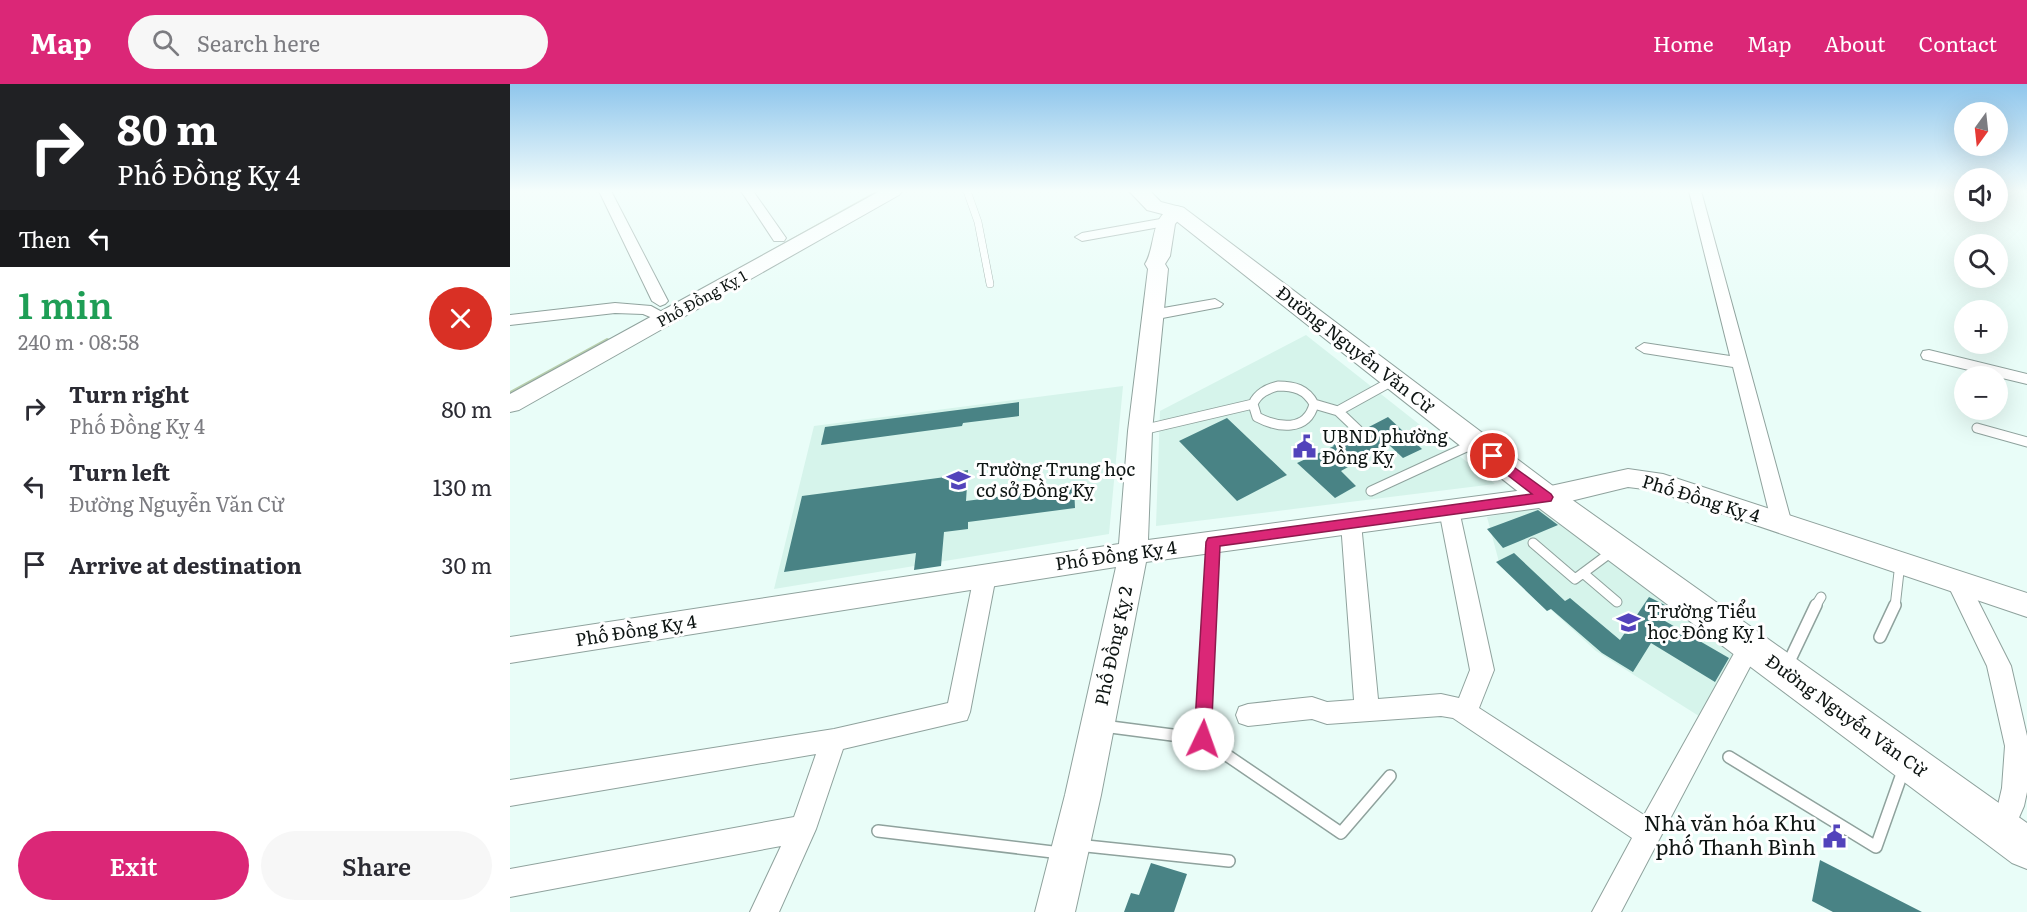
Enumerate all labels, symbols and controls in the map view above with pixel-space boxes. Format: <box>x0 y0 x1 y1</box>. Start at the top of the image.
search box <box>128 15 548 69</box>
text: Map <box>30 21 92 63</box>
icon: search <box>149 26 182 59</box>
text: Search here <box>197 26 320 59</box>
text: Home <box>1653 27 1714 58</box>
text: Map <box>1747 27 1791 58</box>
text: About <box>1824 27 1886 58</box>
text: Contact <box>1919 27 1997 58</box>
text: 80 m <box>117 96 218 158</box>
north arrow <box>1954 102 2008 156</box>
map controls <box>1954 102 2008 420</box>
icon: right <box>18 108 96 186</box>
text: Phố Đồng Kỵ 4 <box>117 153 301 193</box>
button: sound <box>1954 168 2008 222</box>
text: Then <box>18 222 71 255</box>
icon: left <box>83 222 116 255</box>
button: search <box>1954 234 2008 288</box>
street label: Phố Đồng Kỵ 1 <box>652 263 750 332</box>
text: 1 min <box>18 277 113 330</box>
street label: Đường Nguyễn Văn Cừ <box>1271 278 1441 420</box>
button: close <box>429 287 492 350</box>
button: + <box>1954 300 2008 354</box>
text: 240 m · 08:58 <box>18 326 139 356</box>
button: − <box>1954 366 2008 420</box>
text: Turn right <box>69 377 189 410</box>
icon: right <box>18 392 51 425</box>
text: 80 m <box>441 392 492 425</box>
text: Phố Đồng Kỵ 4 <box>69 410 205 440</box>
place label: UBND phường Đồng Kỵ <box>1322 422 1449 470</box>
pin <box>1467 430 1518 481</box>
public building icon: UBND phường Đồng Kỵ <box>1291 434 1317 460</box>
icon: arrive <box>1476 439 1509 472</box>
text: Turn left <box>69 455 170 488</box>
place label: Trường Trung học cơ sở Đồng Kỵ <box>976 455 1135 503</box>
school or university icon: Trường Trung học cơ sở Đồng Kỵ <box>945 467 971 493</box>
street label: Phố Đồng Kỵ 4 <box>1639 467 1764 528</box>
icon: left <box>18 470 51 503</box>
text: 130 m <box>433 470 492 503</box>
text: Đường Nguyễn Văn Cừ <box>69 488 285 518</box>
street label: Phố Đồng Kỵ 4 <box>1053 533 1178 576</box>
icon: arrive <box>18 548 51 581</box>
text: Arrive at destination <box>69 548 302 581</box>
text: 30 m <box>442 548 492 581</box>
street label: Phố Đồng Kỵ 2 <box>1087 583 1138 708</box>
place label: Trường Tiểu học Đồng Kỵ 1 <box>1647 597 1765 645</box>
street label: Phố Đồng Kỵ 4 <box>573 607 698 652</box>
school or university icon: Trường Tiểu học Đồng Kỵ 1 <box>1616 609 1642 635</box>
street label: Đường Nguyễn Văn Cừ <box>1760 647 1934 783</box>
position arrow <box>1171 707 1235 771</box>
place label: Nhà văn hóa Khu phố Thanh Bình <box>1644 806 1816 861</box>
public building icon: Nhà văn hóa Khu phố Thanh Bình <box>1821 823 1847 849</box>
button: Exit <box>18 831 249 900</box>
button: Share <box>261 831 492 900</box>

